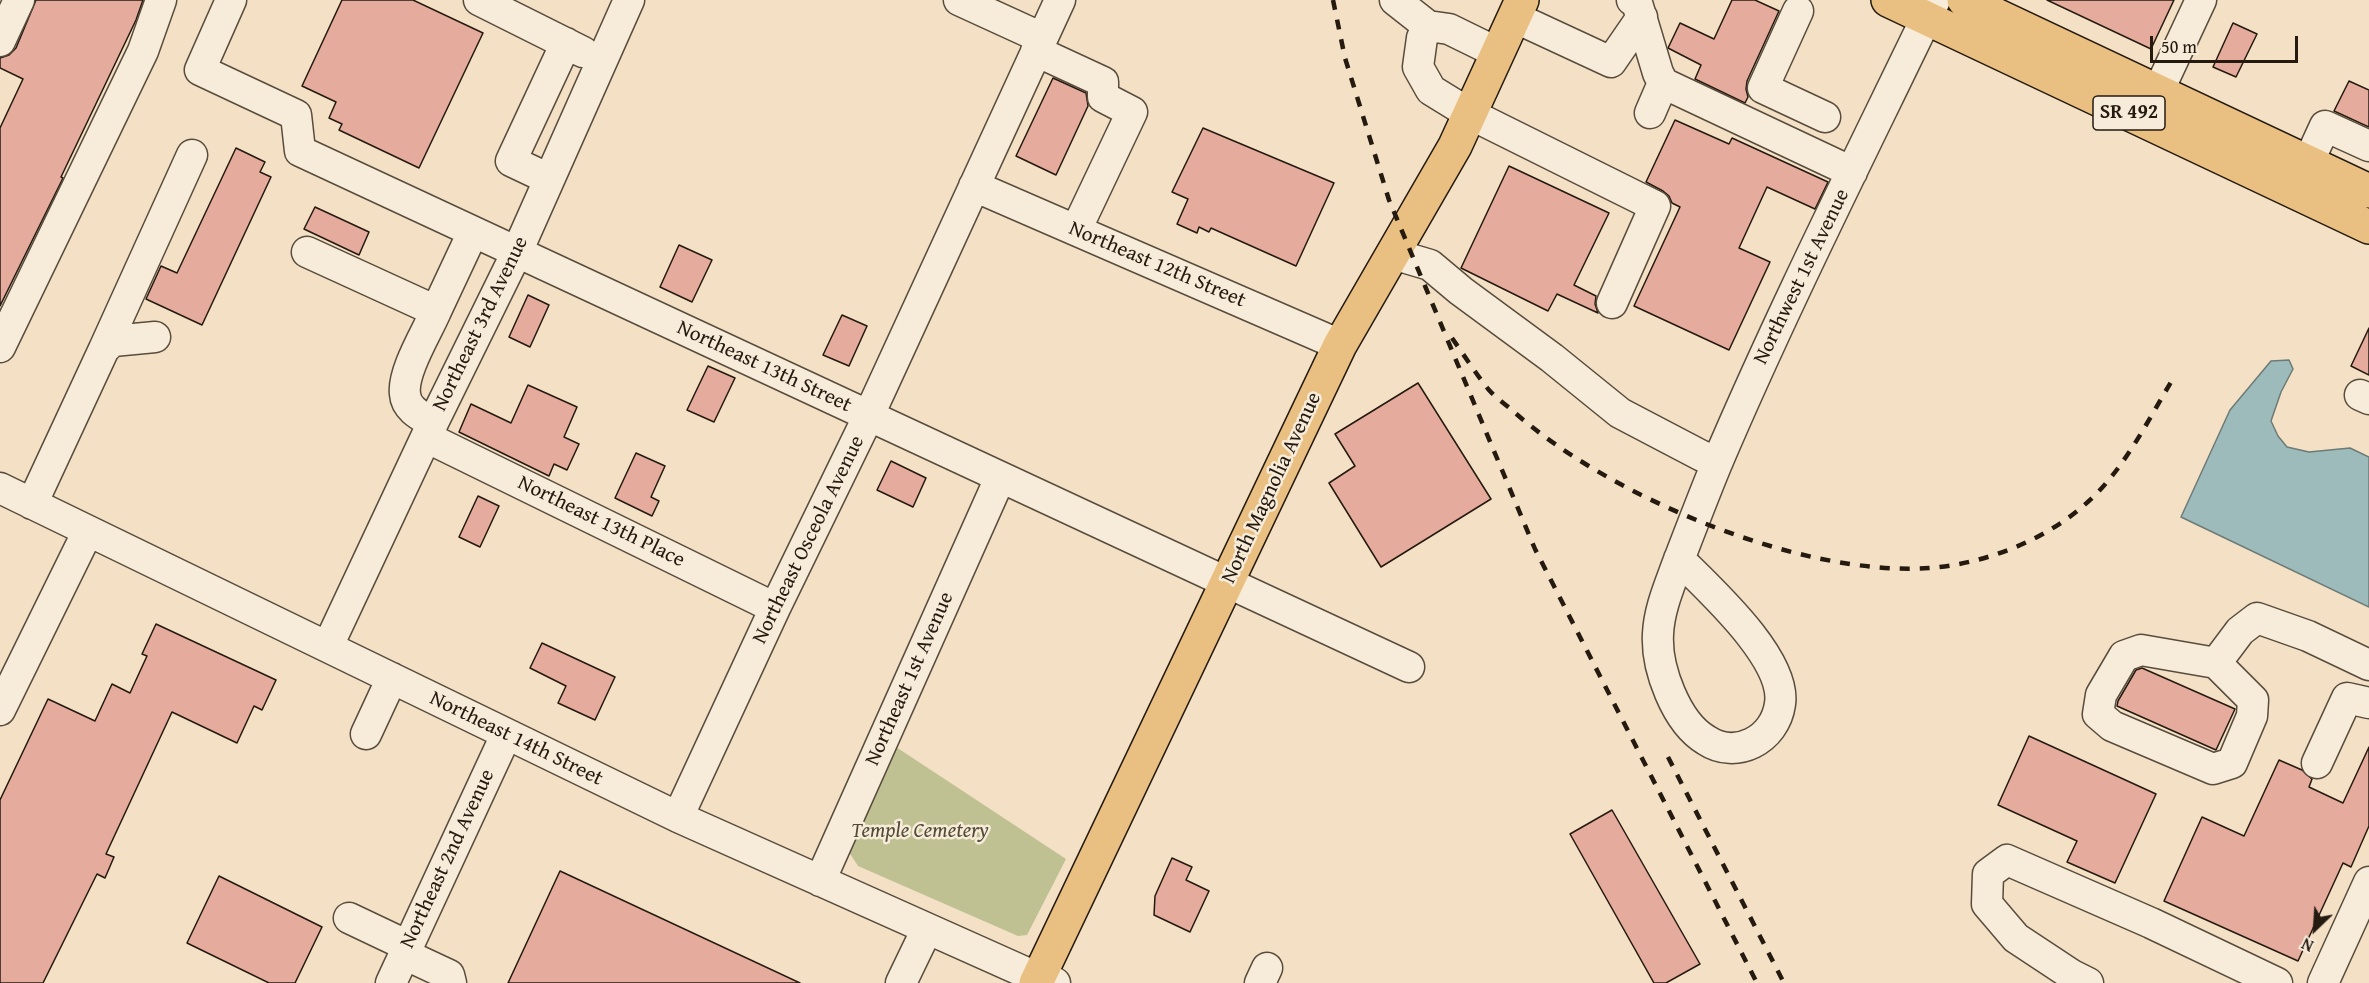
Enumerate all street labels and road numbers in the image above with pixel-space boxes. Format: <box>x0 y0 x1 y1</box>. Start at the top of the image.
road number: SR 492 <box>2093 96 2165 130</box>
street label: Northwest 1st Avenue <box>1749 185 1855 369</box>
street label: Northeast 12th Street <box>1065 216 1249 314</box>
street label: Northeast 3rd Avenue <box>428 232 534 416</box>
street label: Northeast 13th Street <box>673 316 855 418</box>
street label: North Magnolia Avenue <box>1217 388 1327 588</box>
street label: Northeast Osceola Avenue <box>748 432 870 648</box>
street label: Northeast 13th Place <box>513 471 689 573</box>
street label: Northeast 1st Avenue <box>860 588 960 770</box>
street label: Northeast 14th Street <box>425 686 607 792</box>
street label: Northeast 2nd Avenue <box>395 765 501 953</box>

